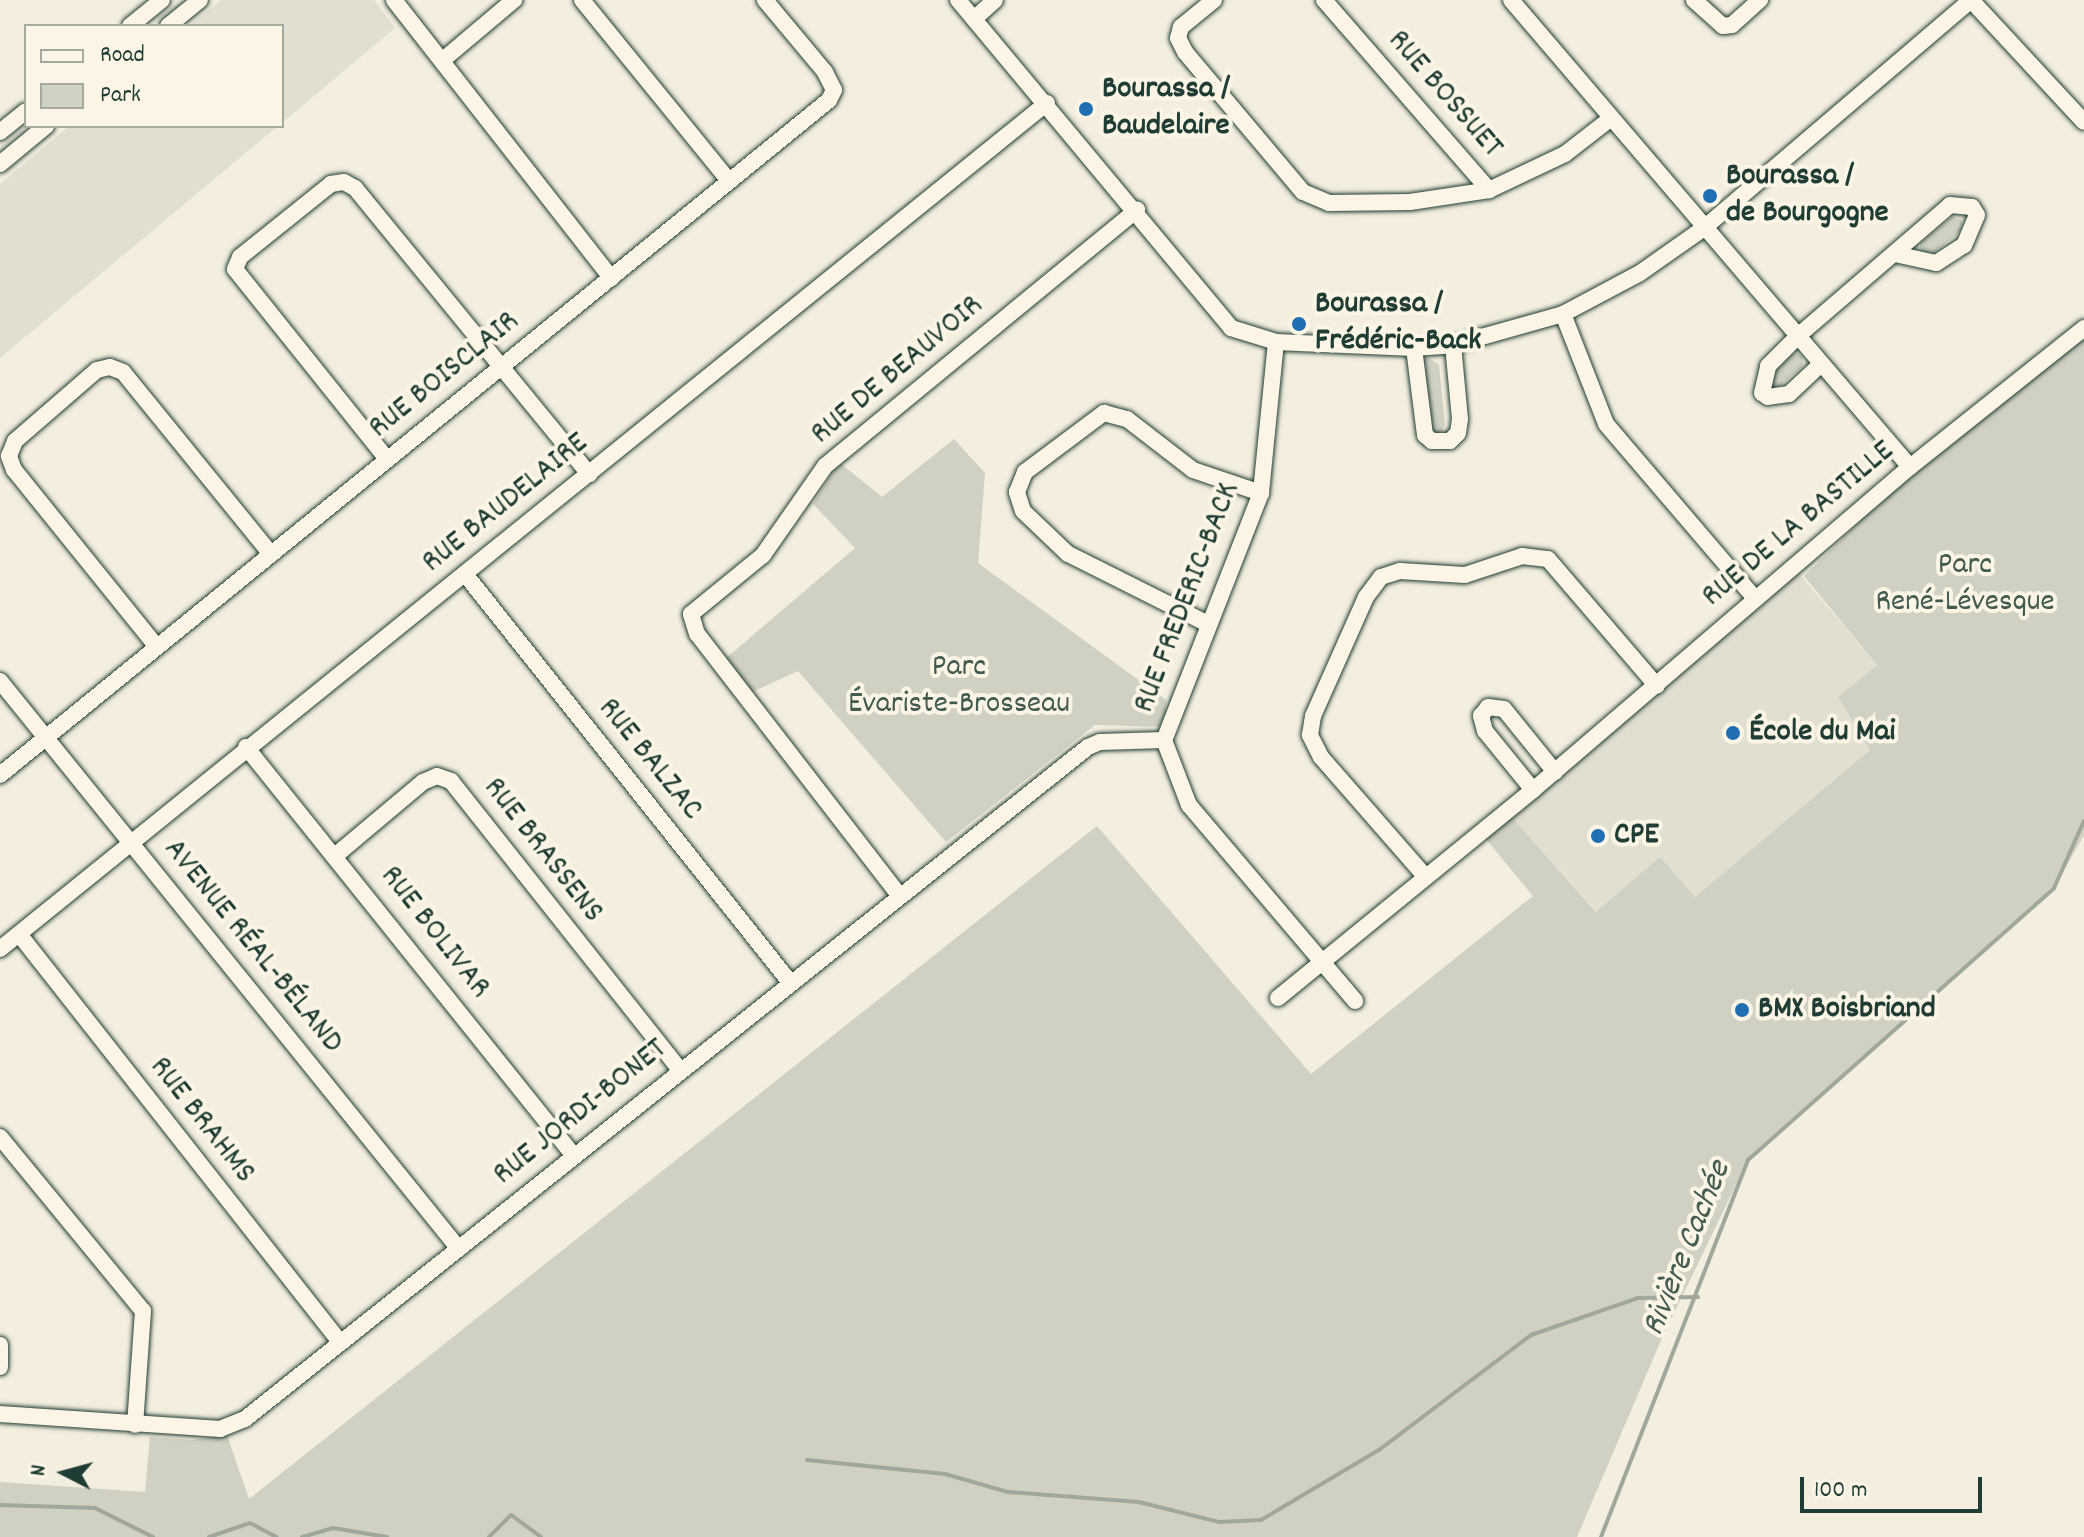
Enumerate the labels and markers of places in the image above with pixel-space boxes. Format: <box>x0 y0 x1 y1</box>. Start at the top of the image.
place label: Bourassa / Baudelaire <box>1102 72 1230 147</box>
marker: Bourassa / Baudelaire <box>1077 100 1095 118</box>
place label: Bourassa / de Bourgogne <box>1726 159 1889 234</box>
marker: Bourassa / de Bourgogne <box>1701 187 1719 205</box>
place label: Bourassa / Frédéric-Back <box>1315 287 1481 362</box>
marker: Bourassa / Frédéric-Back <box>1290 315 1308 333</box>
place label: École du Mai <box>1749 714 1895 752</box>
marker: École du Mai <box>1724 724 1742 742</box>
place label: CPE <box>1614 817 1659 855</box>
marker: CPE <box>1589 827 1607 845</box>
place label: BMX Boisbriand <box>1758 991 1936 1029</box>
marker: BMX Boisbriand <box>1733 1001 1751 1019</box>

